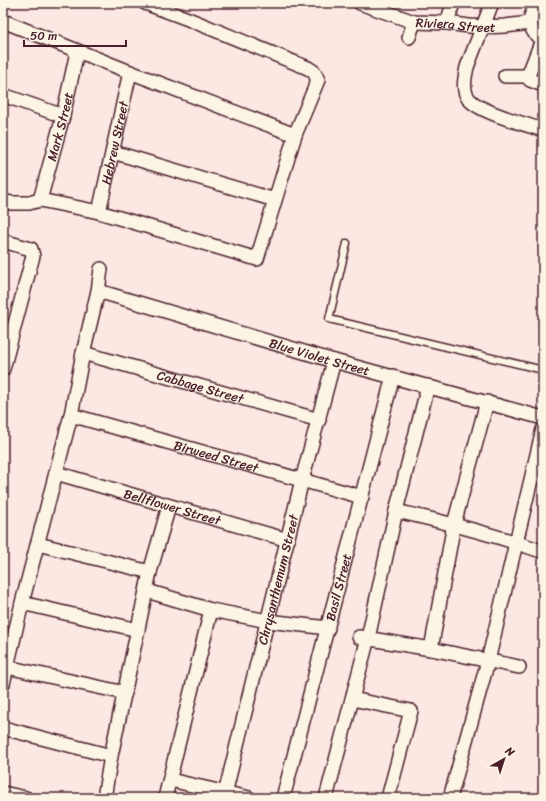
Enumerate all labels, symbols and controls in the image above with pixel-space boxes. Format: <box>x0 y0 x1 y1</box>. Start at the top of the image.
street label: Riviera Street <box>415 11 496 39</box>
scale bar <box>24 22 126 48</box>
text: 50 m <box>30 25 57 47</box>
street label: Mark Street <box>40 90 80 164</box>
street label: Hebrew Street <box>94 98 135 187</box>
street label: Blue Violet Street <box>266 331 373 382</box>
street label: Cabbage Street <box>154 364 247 410</box>
street label: Birweed Street <box>171 434 262 480</box>
street label: Bellflower Street <box>121 482 224 532</box>
street label: Chrysanthemum Street <box>251 511 305 647</box>
street label: Basil Street <box>319 551 358 623</box>
north arrow <box>484 739 524 779</box>
text: N <box>500 741 519 762</box>

